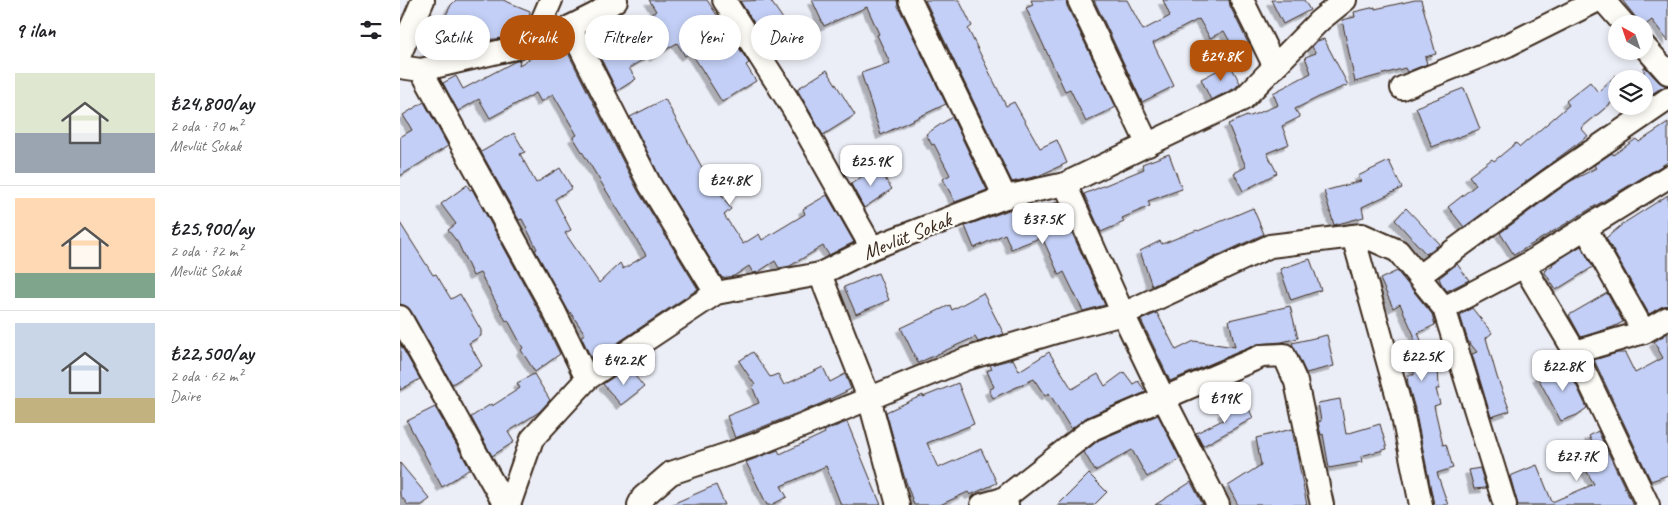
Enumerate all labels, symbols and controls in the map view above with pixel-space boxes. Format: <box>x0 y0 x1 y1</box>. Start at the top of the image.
chip: Satılık <box>415 15 490 60</box>
chip: Kiralık <box>500 15 575 60</box>
chip: Filtreler <box>585 15 669 60</box>
chip: Yeni <box>679 15 741 60</box>
chip: Daire <box>751 15 821 60</box>
north arrow <box>1608 15 1652 60</box>
map controls <box>1608 15 1653 115</box>
icon: filters <box>357 16 385 44</box>
text: 9 ilan <box>15 17 55 43</box>
pin: ₺24.8K <box>1180 39 1262 82</box>
text: ₺24.8K <box>1201 46 1241 66</box>
button: layers <box>1608 70 1653 115</box>
text: ₺24,800/ay <box>170 90 254 116</box>
icon: home <box>55 93 115 153</box>
text: 2 oda · 70 m² <box>170 116 243 136</box>
text: Mevlüt Sokak <box>170 136 241 156</box>
pin: ₺25.9K <box>830 144 912 187</box>
text: ₺25.9K <box>851 151 891 171</box>
pin: ₺24.8K <box>689 164 771 206</box>
text: ₺24.8K <box>710 170 750 190</box>
pin: ₺37.5K <box>1002 202 1084 245</box>
street label: Mevlüt Sokak <box>859 206 956 266</box>
text: ₺37.5K <box>1023 209 1063 229</box>
text: ₺25,900/ay <box>170 215 253 241</box>
icon: home <box>55 218 115 278</box>
text: 2 oda · 72 m² <box>170 241 243 261</box>
text: Mevlüt Sokak <box>170 261 241 281</box>
text: ₺22,500/ay <box>170 340 254 366</box>
pin: ₺22.5K <box>1381 340 1463 382</box>
icon: home <box>55 343 115 403</box>
pin: ₺42.2K <box>583 344 665 386</box>
text: ₺22.5K <box>1402 346 1442 366</box>
text: ₺42.2K <box>604 350 644 370</box>
pin: ₺22.8K <box>1522 350 1604 392</box>
text: ₺22.8K <box>1543 356 1583 376</box>
text: 2 oda · 62 m² <box>170 366 243 386</box>
pin: ₺19K <box>1195 382 1255 424</box>
text: Daire <box>170 386 200 406</box>
text: ₺19K <box>1210 388 1240 408</box>
pin: ₺27.7K <box>1536 440 1618 482</box>
text: ₺27.7K <box>1557 446 1597 466</box>

